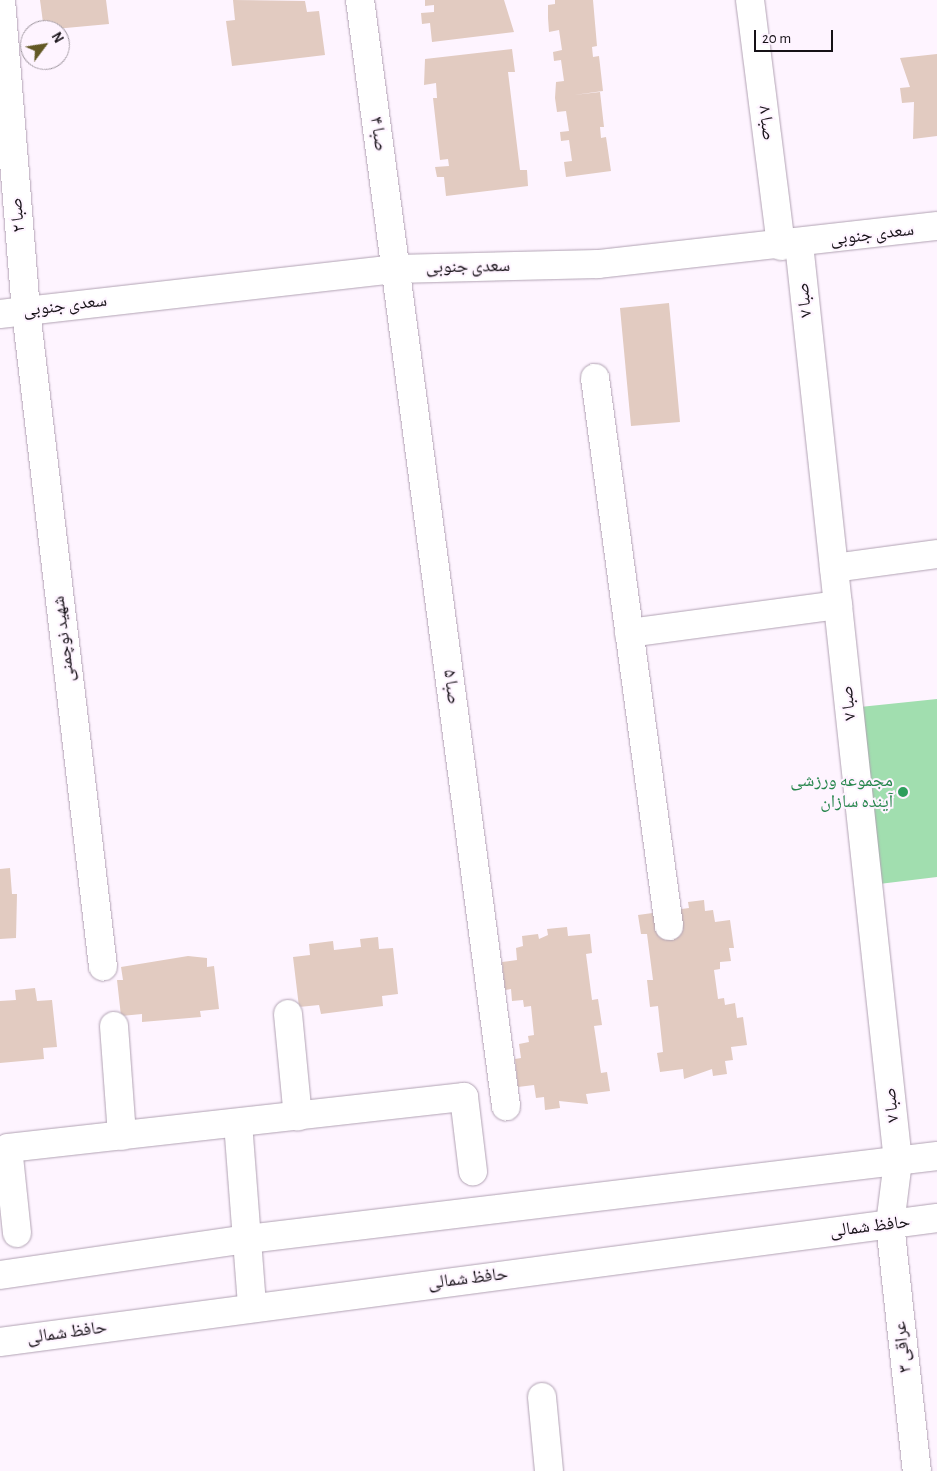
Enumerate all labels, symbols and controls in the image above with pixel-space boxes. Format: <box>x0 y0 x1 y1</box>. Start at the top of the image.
north arrow <box>20 20 70 70</box>
scale bar <box>757 20 836 52</box>
text: N <box>48 30 66 46</box>
text: 20 m <box>762 31 791 46</box>
street label: صبا ۸ <box>753 104 779 142</box>
street label: صبا ۴ <box>365 115 391 153</box>
street label: صبا ۲ <box>6 197 30 233</box>
street label: سعدی جنوبی <box>829 219 915 251</box>
street label: سعدی جنوبی <box>426 255 510 279</box>
street label: صبا ۷ <box>792 281 818 319</box>
street label: سعدی جنوبی <box>22 290 108 322</box>
street label: شهید نوچمنی <box>48 595 80 683</box>
street label: صبا ۵ <box>438 668 464 706</box>
street label: صبا ۷ <box>836 684 862 722</box>
place label: مجموعه ورزشی آینده سازان <box>790 771 893 814</box>
marker: مجموعه ورزشی آینده سازان <box>897 786 909 798</box>
street label: صبا ۷ <box>879 1086 905 1124</box>
street label: حافظ شمالی <box>829 1211 911 1243</box>
street label: حافظ شمالی <box>427 1263 509 1295</box>
street label: حافظ شمالی <box>26 1317 108 1349</box>
street label: عراقی ۳ <box>890 1320 916 1374</box>

